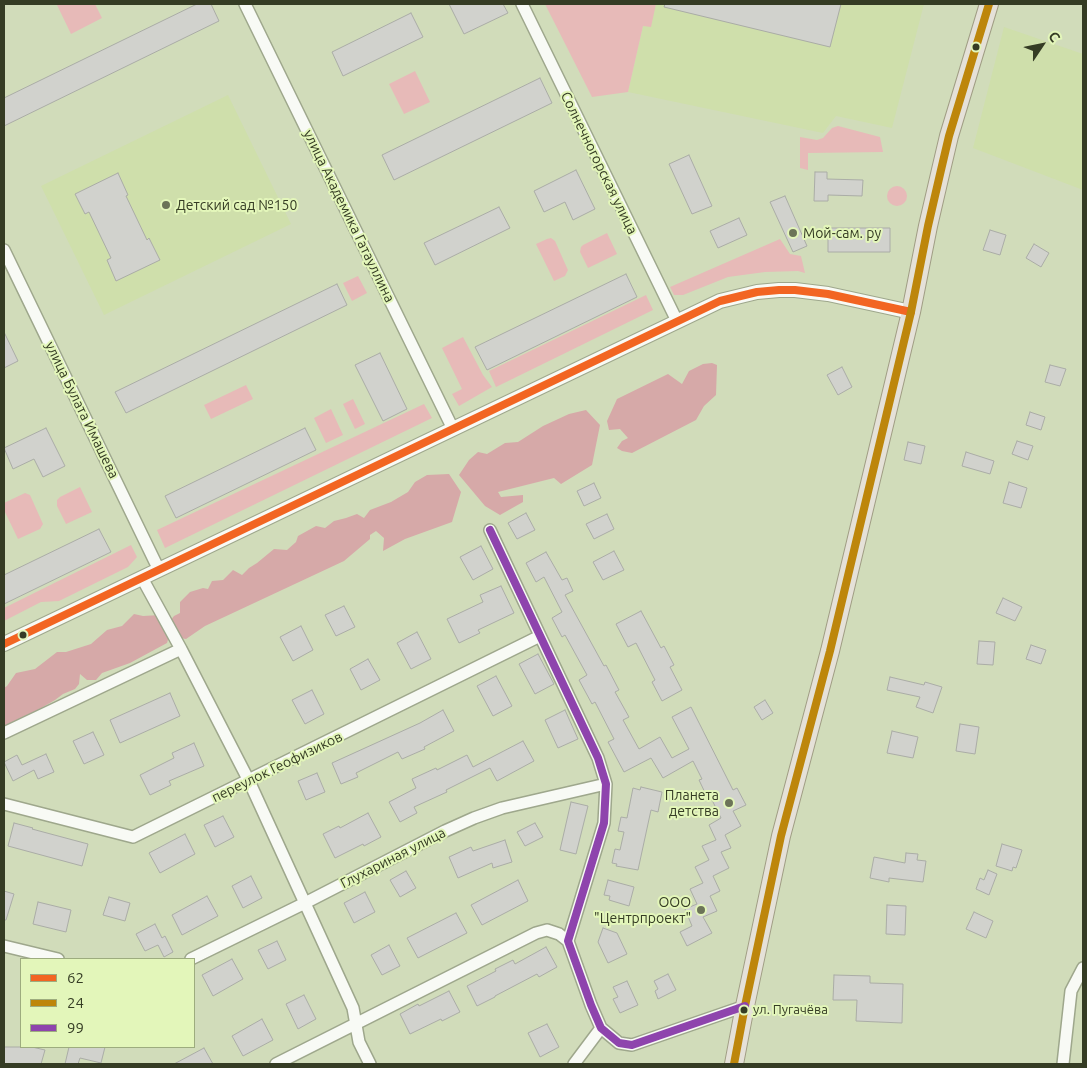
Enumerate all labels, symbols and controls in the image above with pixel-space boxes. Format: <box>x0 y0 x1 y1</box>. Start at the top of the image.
north arrow <box>1017 20 1067 70</box>
text: С <box>1045 28 1064 45</box>
unlabelled marker <box>971 42 981 52</box>
street label: Солнечногорская улица <box>557 89 641 237</box>
street label: улица Академика Гатауллина <box>300 127 398 305</box>
place label: Детский сад №150 <box>176 197 297 213</box>
marker: Детский сад №150 <box>160 199 172 211</box>
place label: Мой-сам. ру <box>803 225 881 241</box>
marker: Мой-сам. ру <box>787 227 799 239</box>
street label: улица Булата Имашева <box>42 339 122 481</box>
unlabelled marker <box>18 630 28 640</box>
street label: переулок Геофизиков <box>209 728 345 806</box>
place label: Планета детства <box>665 787 719 820</box>
marker: Планета детства <box>723 797 735 809</box>
street label: Глухариная улица <box>338 824 448 892</box>
place label: ООО "Центрпроект" <box>594 894 691 926</box>
marker: ООО "Центрпроект" <box>695 904 707 916</box>
legend <box>20 958 195 1048</box>
text: 62 <box>67 969 84 986</box>
text: 24 <box>67 994 84 1011</box>
place label: ул. Пугачёва <box>753 1002 828 1018</box>
marker: ул. Пугачёва <box>739 1005 749 1015</box>
text: 99 <box>67 1019 84 1036</box>

